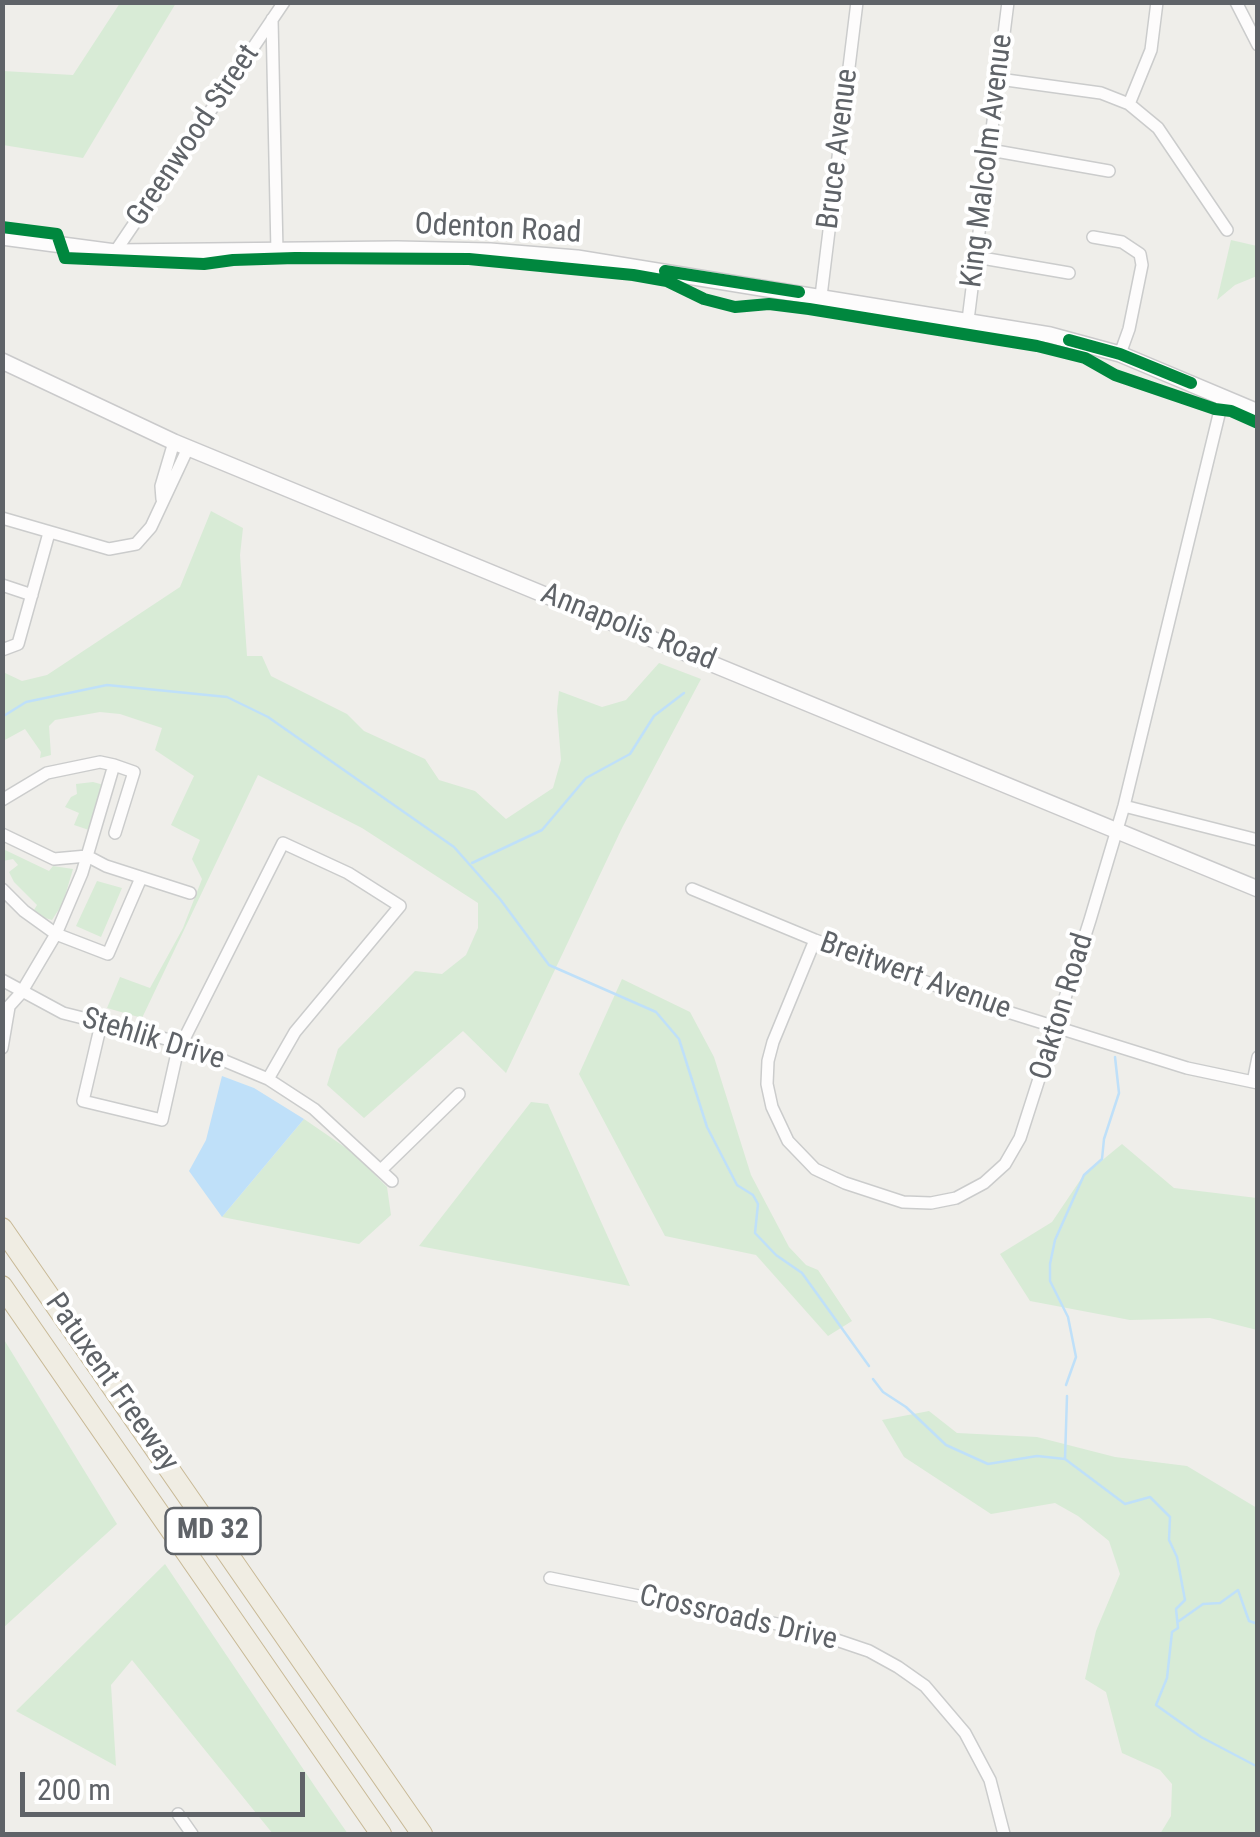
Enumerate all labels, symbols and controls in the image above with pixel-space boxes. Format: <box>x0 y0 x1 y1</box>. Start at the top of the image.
street label: King Malcolm Avenue <box>955 32 1021 290</box>
street label: Greenwood Street <box>120 39 268 233</box>
street label: Bruce Avenue <box>811 67 867 231</box>
street label: Odenton Road <box>414 208 582 252</box>
street label: Annapolis Road <box>535 577 721 679</box>
street label: Breitwert Avenue <box>815 926 1015 1028</box>
street label: Oakton Road <box>1024 929 1102 1085</box>
street label: Stehlik Drive <box>77 1001 229 1079</box>
street label: Patuxent Freeway <box>36 1287 186 1479</box>
road number: MD 32 <box>166 1508 260 1554</box>
street label: Crossroads Drive <box>636 1579 840 1659</box>
scale bar <box>25 1752 310 1814</box>
text: 200 m <box>37 1772 111 1807</box>

